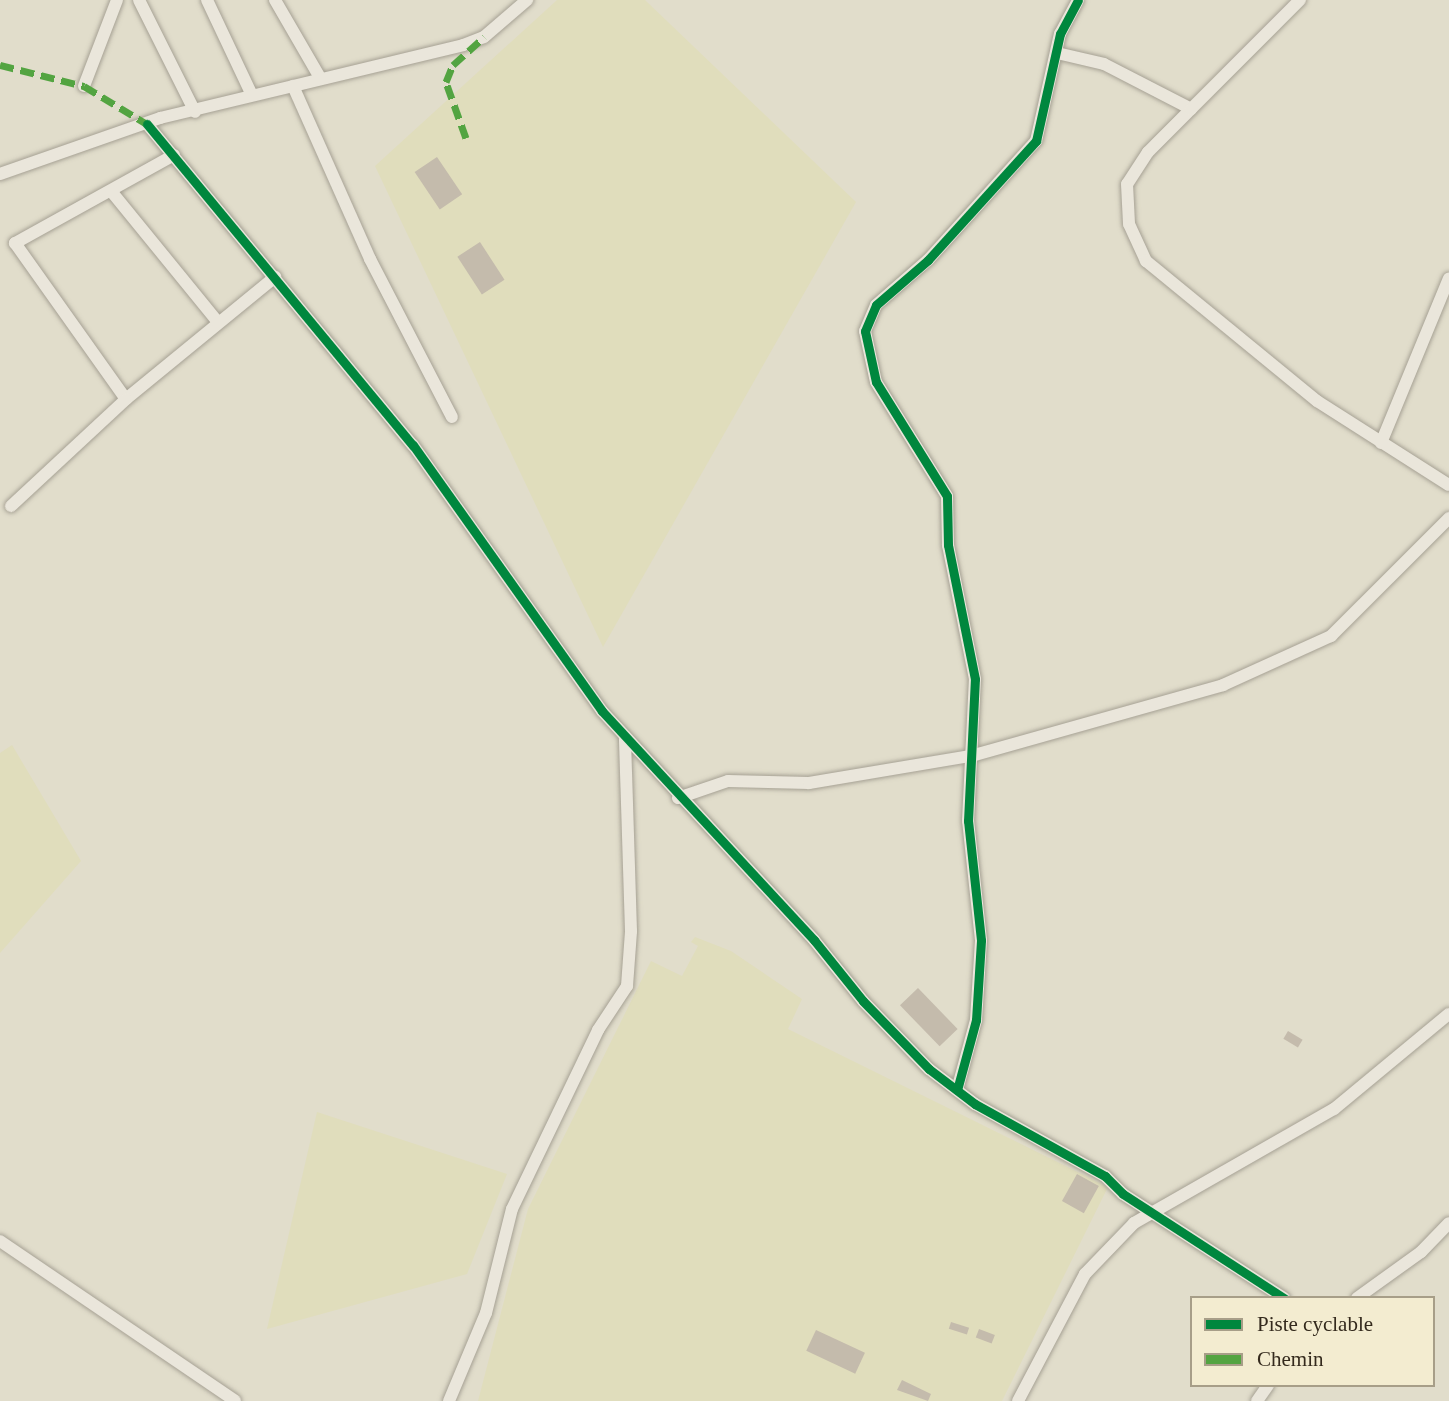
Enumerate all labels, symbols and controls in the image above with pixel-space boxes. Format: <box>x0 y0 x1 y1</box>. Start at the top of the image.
legend <box>1190 1296 1435 1387</box>
text: Piste cyclable <box>1257 1312 1373 1336</box>
text: Chemin <box>1257 1347 1324 1371</box>

